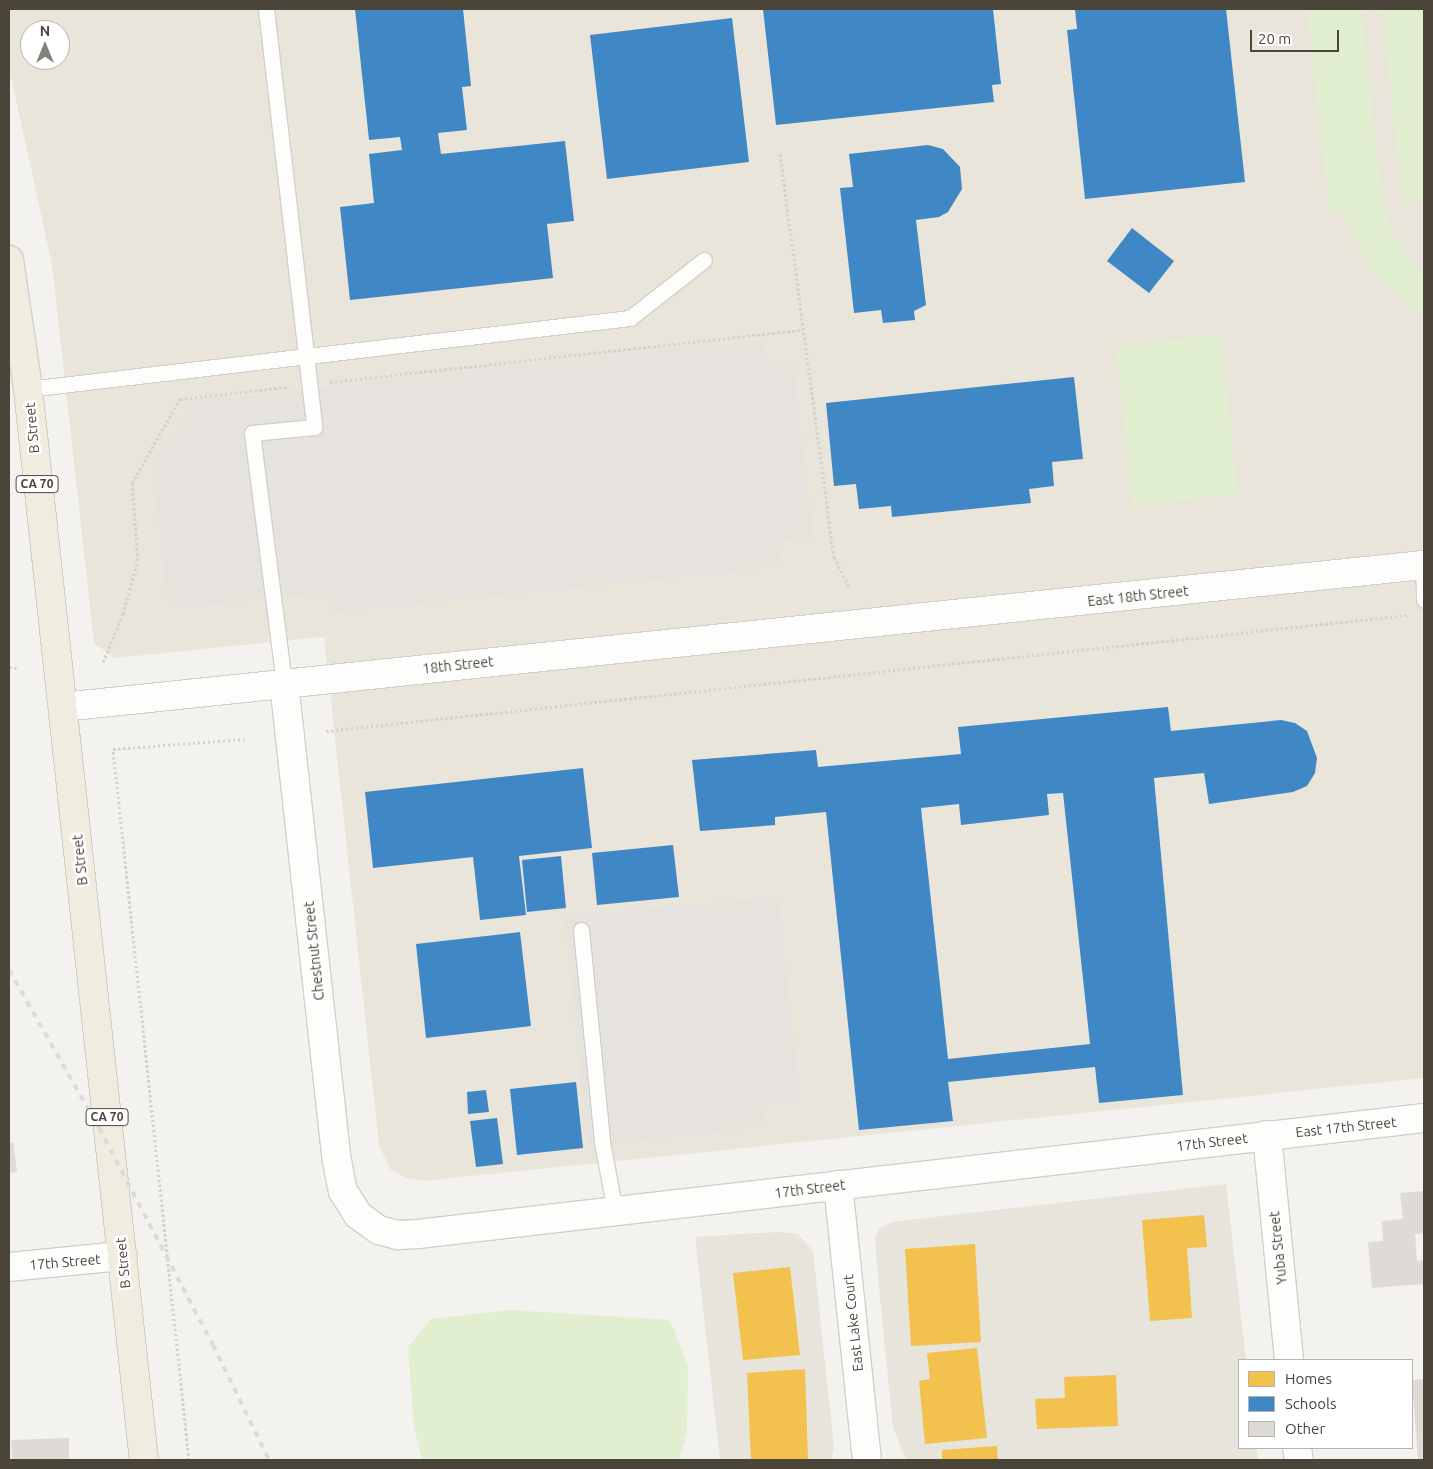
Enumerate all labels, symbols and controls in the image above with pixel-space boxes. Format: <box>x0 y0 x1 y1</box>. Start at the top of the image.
north arrow <box>20 20 70 70</box>
scale bar <box>1253 20 1342 52</box>
text: N <box>40 23 50 39</box>
text: 20 m <box>1258 30 1291 47</box>
street label: B Street <box>21 402 43 454</box>
road number: CA 70 <box>15 474 60 494</box>
street label: East 18th Street <box>1087 582 1189 610</box>
street label: 18th Street <box>422 653 494 677</box>
street label: B Street <box>69 834 91 886</box>
street label: Chestnut Street <box>300 901 328 1001</box>
road number: CA 70 <box>84 1108 130 1126</box>
street label: East 17th Street <box>1295 1113 1397 1141</box>
street label: 17th Street <box>1175 1129 1249 1155</box>
street label: 17th Street <box>773 1176 847 1202</box>
street label: Yuba Street <box>1266 1211 1290 1285</box>
street label: B Street <box>112 1237 134 1289</box>
street label: 17th Street <box>29 1251 101 1273</box>
street label: East Lake Court <box>840 1274 866 1372</box>
legend <box>1238 1359 1413 1449</box>
text: Homes <box>1285 1370 1332 1387</box>
text: Schools <box>1285 1395 1336 1412</box>
text: Other <box>1285 1420 1325 1437</box>

